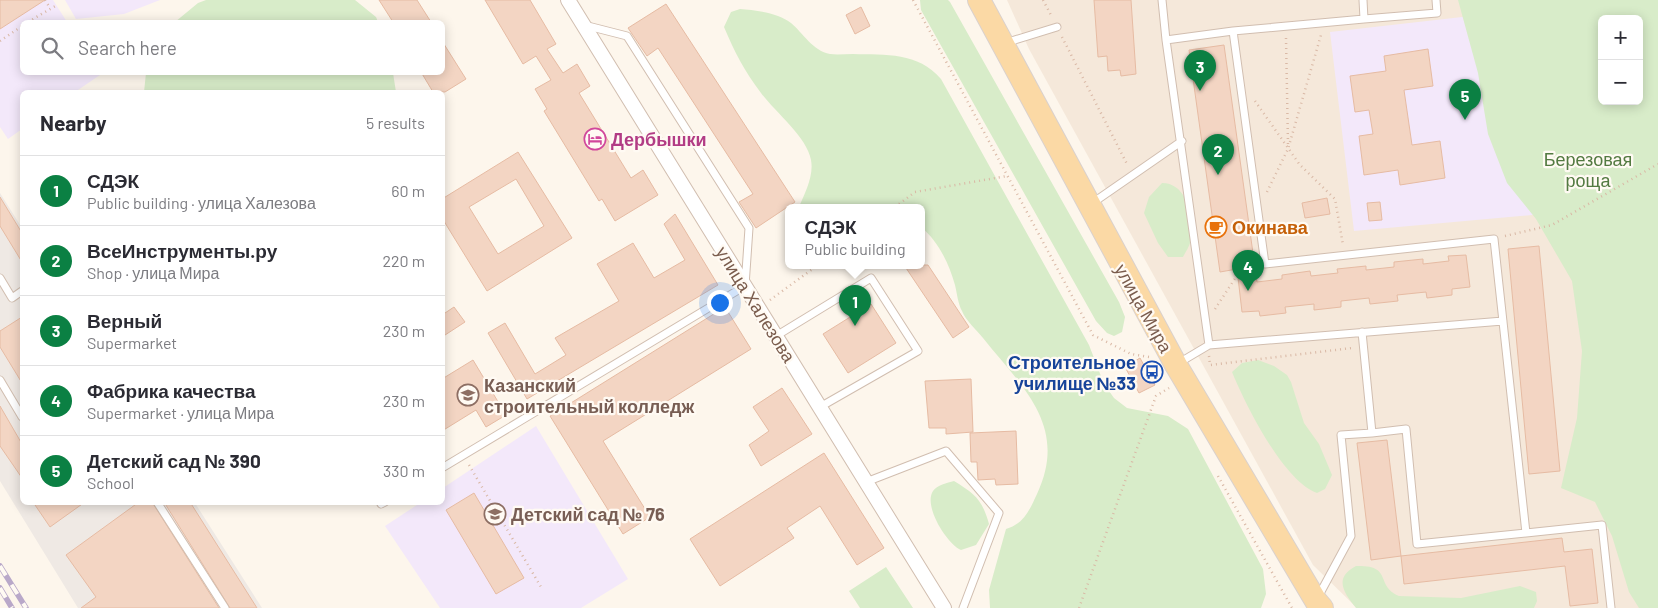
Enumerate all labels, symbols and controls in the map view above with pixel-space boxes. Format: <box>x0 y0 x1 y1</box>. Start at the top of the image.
map controls <box>1598 15 1643 105</box>
button: + <box>1598 15 1643 60</box>
search box <box>20 20 445 75</box>
icon: search <box>38 34 66 62</box>
text: Search here <box>78 36 177 59</box>
pin: 3 <box>1184 50 1216 91</box>
button: − <box>1598 60 1643 105</box>
pin: 5 <box>1449 79 1481 120</box>
text: Nearby <box>40 110 106 135</box>
text: 5 results <box>366 113 425 132</box>
hotel icon: Дербышки <box>583 127 607 151</box>
place label: Дербышки <box>611 128 707 150</box>
pin: 2 <box>1202 134 1234 175</box>
park label: Березовая роща <box>1544 148 1632 191</box>
text: СДЭК <box>87 169 139 192</box>
text: 1 <box>53 181 59 200</box>
text: 60 m <box>391 181 425 200</box>
text: Public building · улица Халезова <box>87 193 316 212</box>
popup <box>785 204 925 269</box>
text: СДЭК <box>804 215 857 238</box>
cafe icon: Окинава <box>1204 215 1228 239</box>
place label: Окинава <box>1232 216 1309 238</box>
text: ВсеИнструменты.ру <box>87 239 277 262</box>
text: Public building <box>804 239 906 258</box>
street label: улица Халезова <box>712 242 801 367</box>
pin: 4 <box>1232 250 1264 291</box>
text: 2 <box>52 251 60 270</box>
text: 220 m <box>382 251 425 270</box>
street label: улица Мира <box>1111 260 1178 357</box>
text: Shop · улица Мира <box>87 263 219 282</box>
pin: 1 <box>839 285 871 326</box>
your location <box>707 290 733 316</box>
text: Верный <box>87 309 162 332</box>
text: 3 <box>52 321 60 340</box>
text: 230 m <box>383 321 425 340</box>
text: Supermarket <box>87 333 177 352</box>
place label: Строительное училище №33 <box>1008 351 1136 394</box>
bus stop icon: Строительное училище №33 <box>1140 360 1164 384</box>
place label: Казанский строительный колледж <box>484 374 695 417</box>
text: Фабрика качества <box>87 379 256 402</box>
school or university icon: Казанский строительный колледж <box>456 383 480 407</box>
text: 4 <box>51 391 61 410</box>
text: 230 m <box>383 391 425 410</box>
text: Supermarket · улица Мира <box>87 403 274 422</box>
text: Детский сад № 390 <box>87 449 261 472</box>
text: 5 <box>52 461 60 480</box>
text: 330 m <box>383 461 425 480</box>
text: School <box>87 473 134 492</box>
school or university icon: Детский сад № 76 <box>483 502 507 526</box>
place label: Детский сад № 76 <box>511 503 665 525</box>

